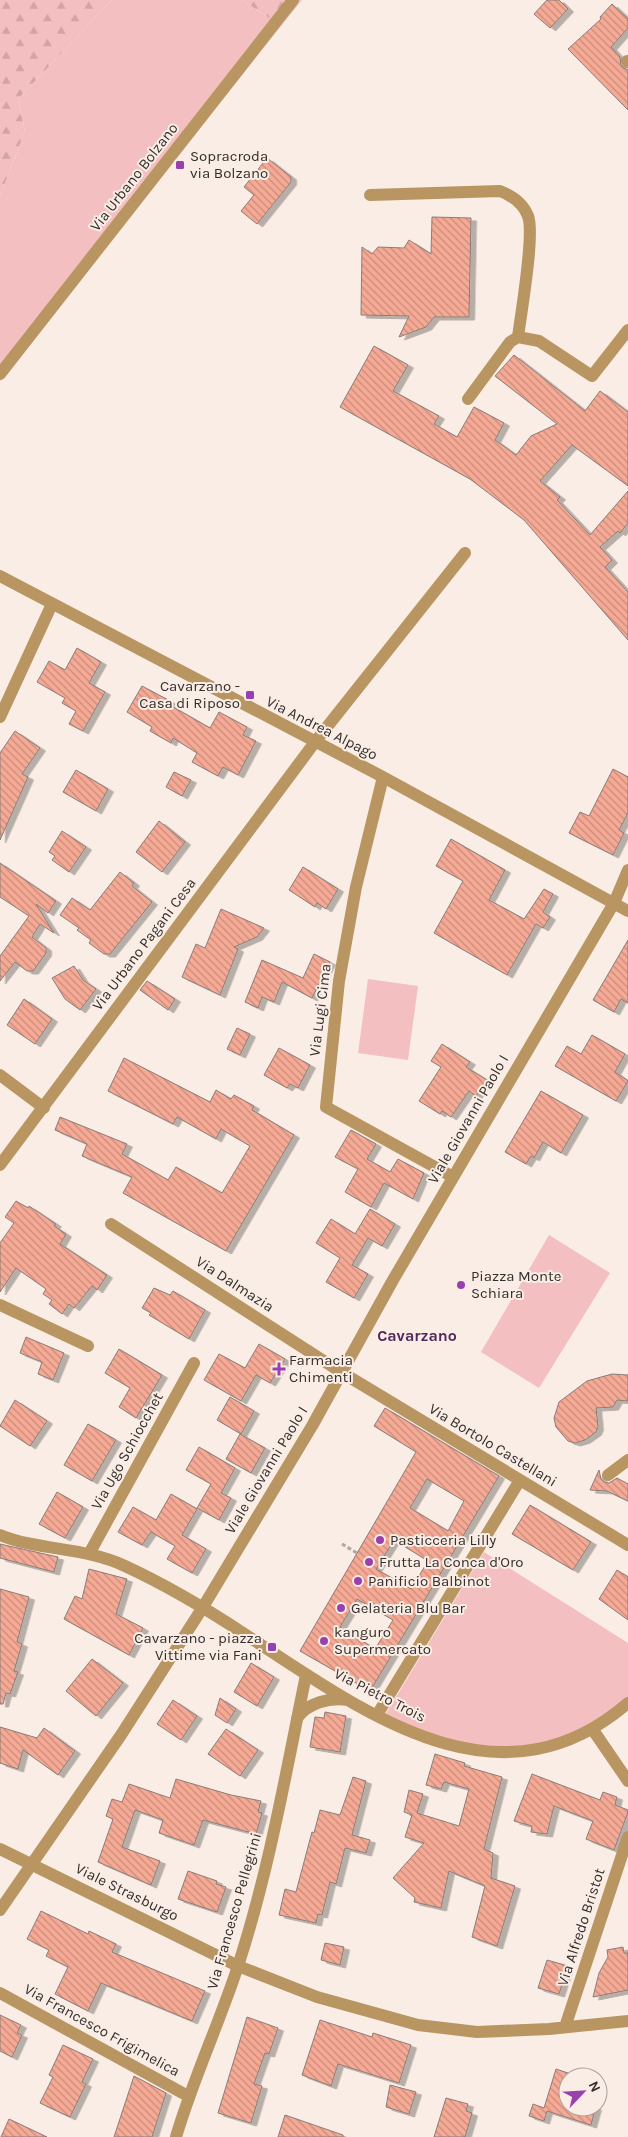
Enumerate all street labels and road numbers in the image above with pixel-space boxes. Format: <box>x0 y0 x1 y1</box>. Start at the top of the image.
street label: Via Urbano Bolzano <box>86 119 182 235</box>
street label: Via Andrea Alpago <box>263 692 381 764</box>
street label: Via Urbano Pagani Cesa <box>88 874 200 1014</box>
street label: Via Lugi Cima <box>305 963 335 1057</box>
street label: Viale Giovanni Paolo I <box>424 1051 512 1187</box>
street label: Via Dalmazia <box>193 1252 277 1316</box>
street label: Via Ugo Schiocchet <box>87 1389 167 1513</box>
street label: Via Bortolo Castellani <box>426 1400 560 1490</box>
street label: Viale Giovanni Paolo I <box>221 1403 311 1537</box>
street label: Via Pietro Trois <box>331 1664 429 1726</box>
street label: Via Francesco Pellegrini <box>203 1831 265 1991</box>
street label: Viale Strasburgo <box>72 1859 182 1925</box>
street label: Via Alfredo Bristot <box>553 1865 609 1988</box>
street label: Via Francesco Frigimelica <box>21 1980 183 2080</box>

